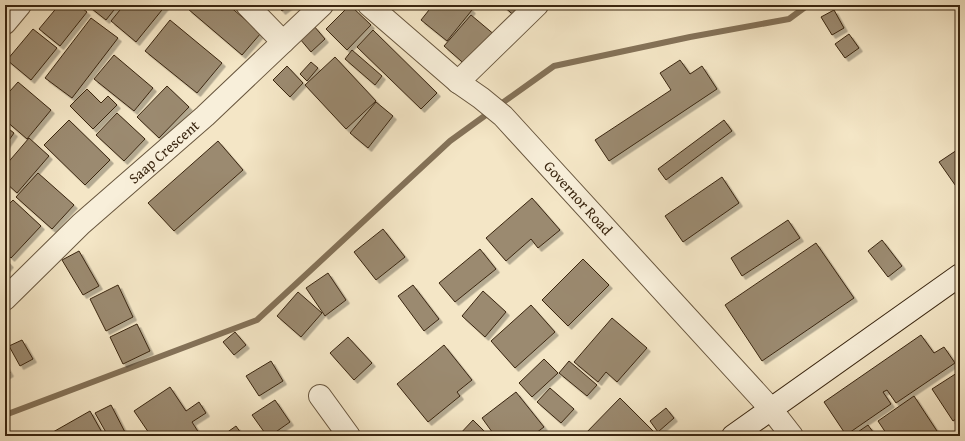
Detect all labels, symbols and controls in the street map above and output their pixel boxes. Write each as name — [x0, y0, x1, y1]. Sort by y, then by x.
street label: Saap Crescent — [124, 115, 204, 188]
street label: Governor Road — [539, 156, 617, 239]

